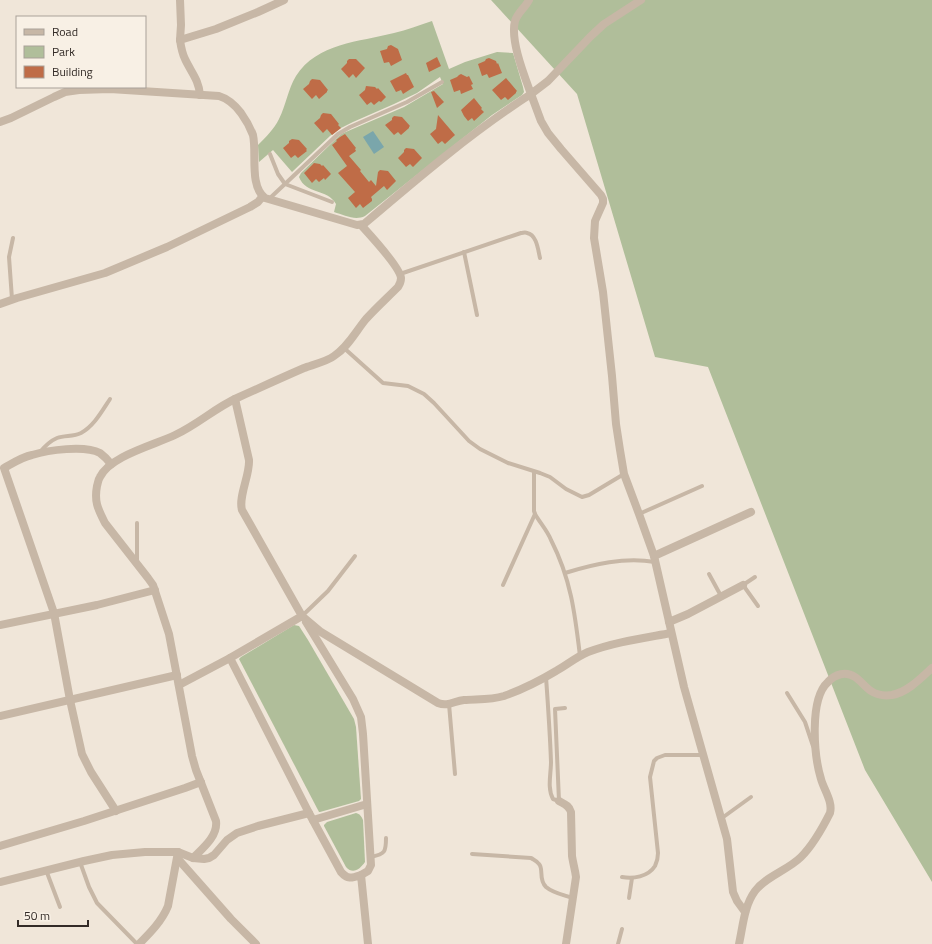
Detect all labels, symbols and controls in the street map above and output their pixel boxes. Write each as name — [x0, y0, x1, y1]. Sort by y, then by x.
legend — [16, 16, 146, 88]
text: Road — [52, 22, 78, 41]
text: Park — [52, 42, 75, 61]
text: Building — [52, 62, 93, 81]
scale bar — [18, 902, 88, 928]
text: 50 m — [24, 906, 50, 925]

